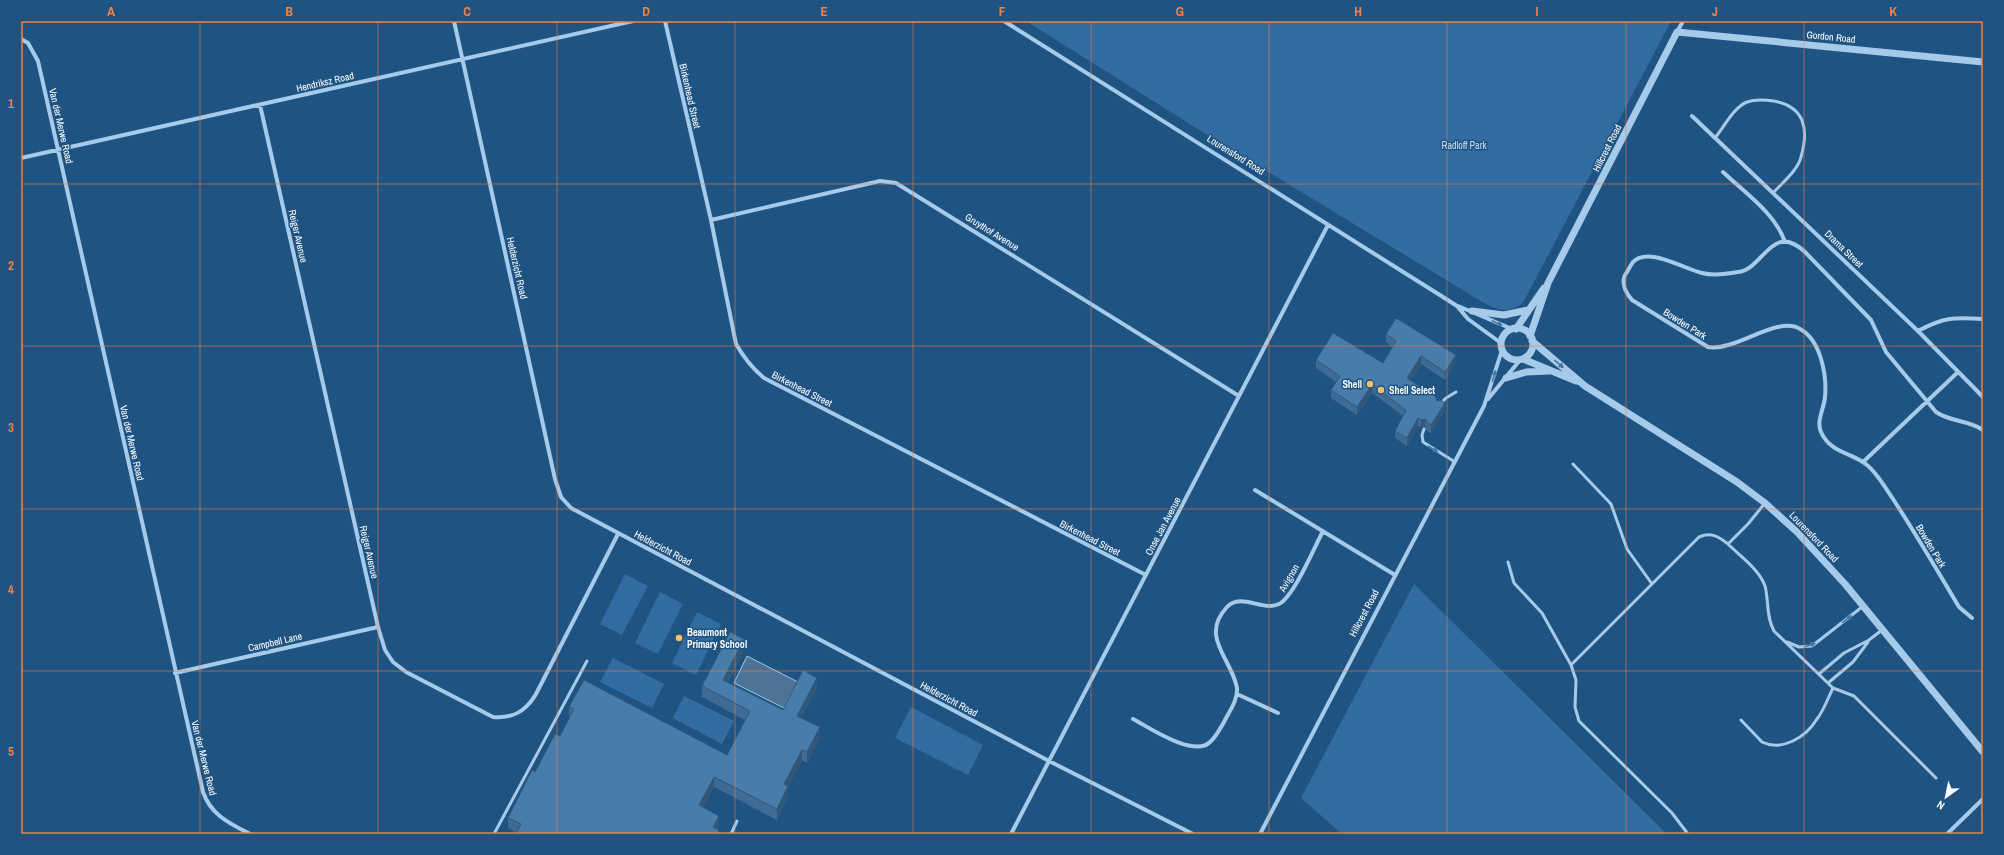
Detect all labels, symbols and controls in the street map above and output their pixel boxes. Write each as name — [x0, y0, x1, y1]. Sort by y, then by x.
text: A — [107, 3, 115, 20]
text: B — [285, 3, 293, 20]
text: C — [463, 3, 471, 20]
text: D — [642, 3, 650, 20]
text: E — [820, 3, 828, 20]
text: F — [999, 3, 1006, 20]
text: G — [1176, 3, 1184, 20]
text: H — [1354, 3, 1362, 20]
text: I — [1536, 3, 1539, 20]
text: J — [1712, 3, 1718, 20]
text: K — [1889, 3, 1897, 20]
street label: Gordon Road — [1806, 28, 1856, 46]
street label: Birkenhead Street — [676, 62, 704, 130]
street label: Hendriksz Road — [295, 69, 355, 95]
street label: Van der Merwe Road — [46, 87, 76, 165]
text: 1 — [8, 95, 14, 112]
street label: Hillcrest Road — [1590, 122, 1624, 174]
street label: Lourensford Road — [1205, 132, 1267, 178]
park label: Radloff Park — [1442, 139, 1487, 152]
street label: Reiger Avenue — [286, 208, 311, 264]
street label: Gruythof Avenue — [963, 210, 1022, 254]
street label: Drama Street — [1822, 227, 1867, 271]
street label: Helderzicht Road — [504, 236, 530, 300]
text: 2 — [8, 257, 14, 274]
street label: Bowden Park — [1661, 306, 1710, 343]
one-way arrow — [1492, 320, 1503, 326]
one-way arrow — [1553, 359, 1564, 368]
street label: Birkenhead Street — [770, 368, 835, 410]
one-way arrow — [1491, 369, 1497, 381]
place label: Shell — [1342, 378, 1362, 391]
marker: Shell — [1365, 379, 1375, 389]
place label: Shell Select — [1389, 384, 1435, 397]
marker: Shell Select — [1376, 385, 1386, 395]
street label: Van der Merwe Road — [117, 404, 147, 482]
text: 3 — [8, 419, 14, 436]
one-way arrow — [1427, 445, 1439, 452]
street label: Onse Jan Avenue — [1142, 494, 1184, 558]
street label: Lourensford Road — [1787, 509, 1841, 565]
street label: Birkenhead Street — [1058, 517, 1123, 559]
street label: Bowden Park — [1913, 522, 1950, 571]
street label: Reiger Avenue — [357, 524, 382, 580]
street label: Helderzicht Road — [632, 527, 694, 569]
street label: Avignon — [1275, 562, 1302, 595]
text: 4 — [8, 581, 14, 598]
street label: Hillcrest Road — [1346, 587, 1382, 639]
one-way arrow — [1842, 615, 1853, 623]
place label: Beaumont Primary School — [687, 626, 747, 651]
street label: Campbell Lane — [247, 629, 304, 655]
marker: Beaumont Primary School — [674, 633, 684, 643]
one-way arrow — [1804, 642, 1816, 648]
street label: Helderzicht Road — [918, 678, 980, 720]
street label: Van der Merwe Road — [188, 719, 220, 797]
text: 5 — [8, 743, 14, 760]
north arrow — [1926, 777, 1966, 817]
text: N — [1934, 798, 1947, 813]

